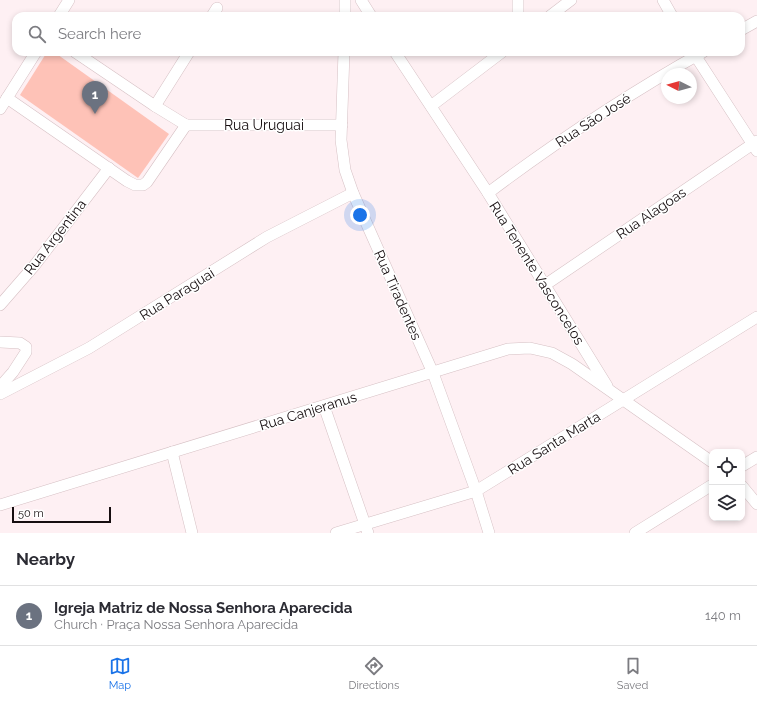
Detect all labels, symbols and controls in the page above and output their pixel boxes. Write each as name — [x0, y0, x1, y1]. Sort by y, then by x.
search box — [12, 12, 745, 56]
icon: search — [26, 23, 48, 45]
text: Search here — [58, 25, 141, 43]
north arrow — [661, 68, 697, 104]
pin: 1 — [82, 81, 108, 114]
street label: Rua São José — [553, 90, 633, 150]
street label: Rua Uruguai — [224, 117, 304, 133]
street label: Rua Alagoas — [613, 184, 689, 242]
street label: Rua Argentina — [21, 196, 89, 278]
street label: Rua Tenente Vasconcelos — [486, 198, 588, 348]
your location — [350, 205, 370, 225]
street label: Rua Tiradentes — [371, 248, 425, 343]
street label: Rua Paraguai — [137, 265, 217, 323]
street label: Rua Canjeranus — [257, 389, 359, 433]
street label: Rua Santa Marta — [505, 408, 603, 478]
map controls — [709, 449, 745, 521]
button: locate — [709, 449, 745, 485]
button: layers — [709, 485, 745, 521]
scale bar — [12, 505, 111, 524]
text: 50 m — [18, 507, 44, 520]
text: Nearby — [16, 549, 75, 569]
text: Igreja Matriz de Nossa Senhora Aparecida — [54, 599, 352, 617]
text: 1 — [26, 608, 32, 623]
text: 140 m — [705, 608, 741, 623]
text: Church · Praça Nossa Senhora Aparecida — [54, 617, 298, 632]
tab: Map — [109, 655, 131, 692]
tab: Directions — [349, 655, 399, 692]
tab: Saved — [617, 655, 648, 692]

